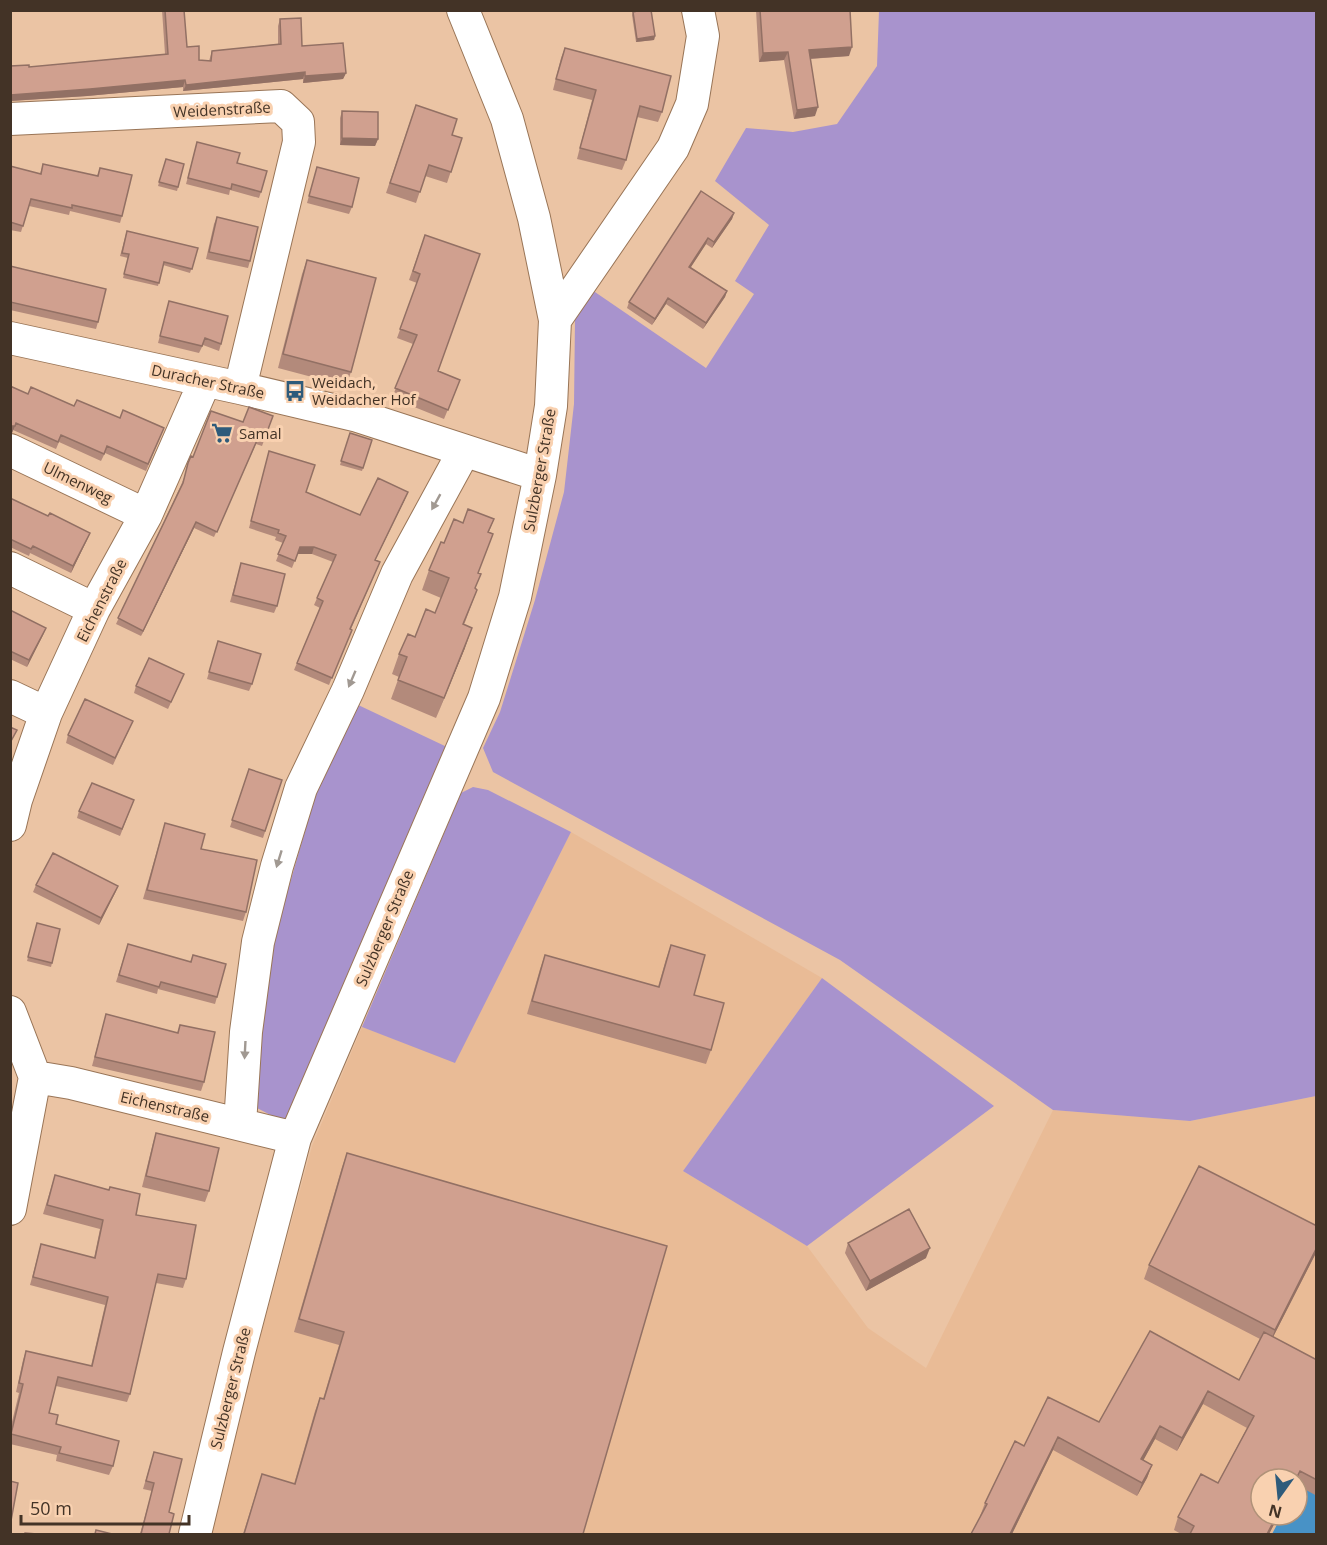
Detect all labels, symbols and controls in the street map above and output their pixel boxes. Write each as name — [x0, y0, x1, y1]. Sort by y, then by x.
street label: Weidenstraße — [173, 96, 271, 122]
street label: Duracher Straße — [150, 359, 266, 403]
place label: Weidach, Weidacher Hof — [312, 372, 416, 409]
bus stop icon: Weidach, Weidacher Hof — [283, 379, 307, 403]
street label: Sulzberger Straße — [518, 407, 560, 533]
supermarket icon: Samal — [210, 421, 234, 445]
place label: Samal — [239, 423, 282, 443]
street label: Ulmenweg — [40, 457, 116, 507]
one-way arrow — [431, 494, 441, 511]
street label: Eichenstraße — [71, 555, 131, 645]
one-way arrow — [348, 670, 357, 687]
one-way arrow — [274, 850, 283, 868]
street label: Sulzberger Straße — [350, 867, 418, 989]
one-way arrow — [240, 1041, 249, 1060]
street label: Eichenstraße — [118, 1086, 212, 1126]
street label: Sulzberger Straße — [205, 1325, 255, 1451]
north arrow — [1249, 1467, 1309, 1527]
scale bar — [21, 1488, 189, 1526]
text: 50 m — [30, 1496, 72, 1520]
text: N — [1266, 1499, 1284, 1524]

